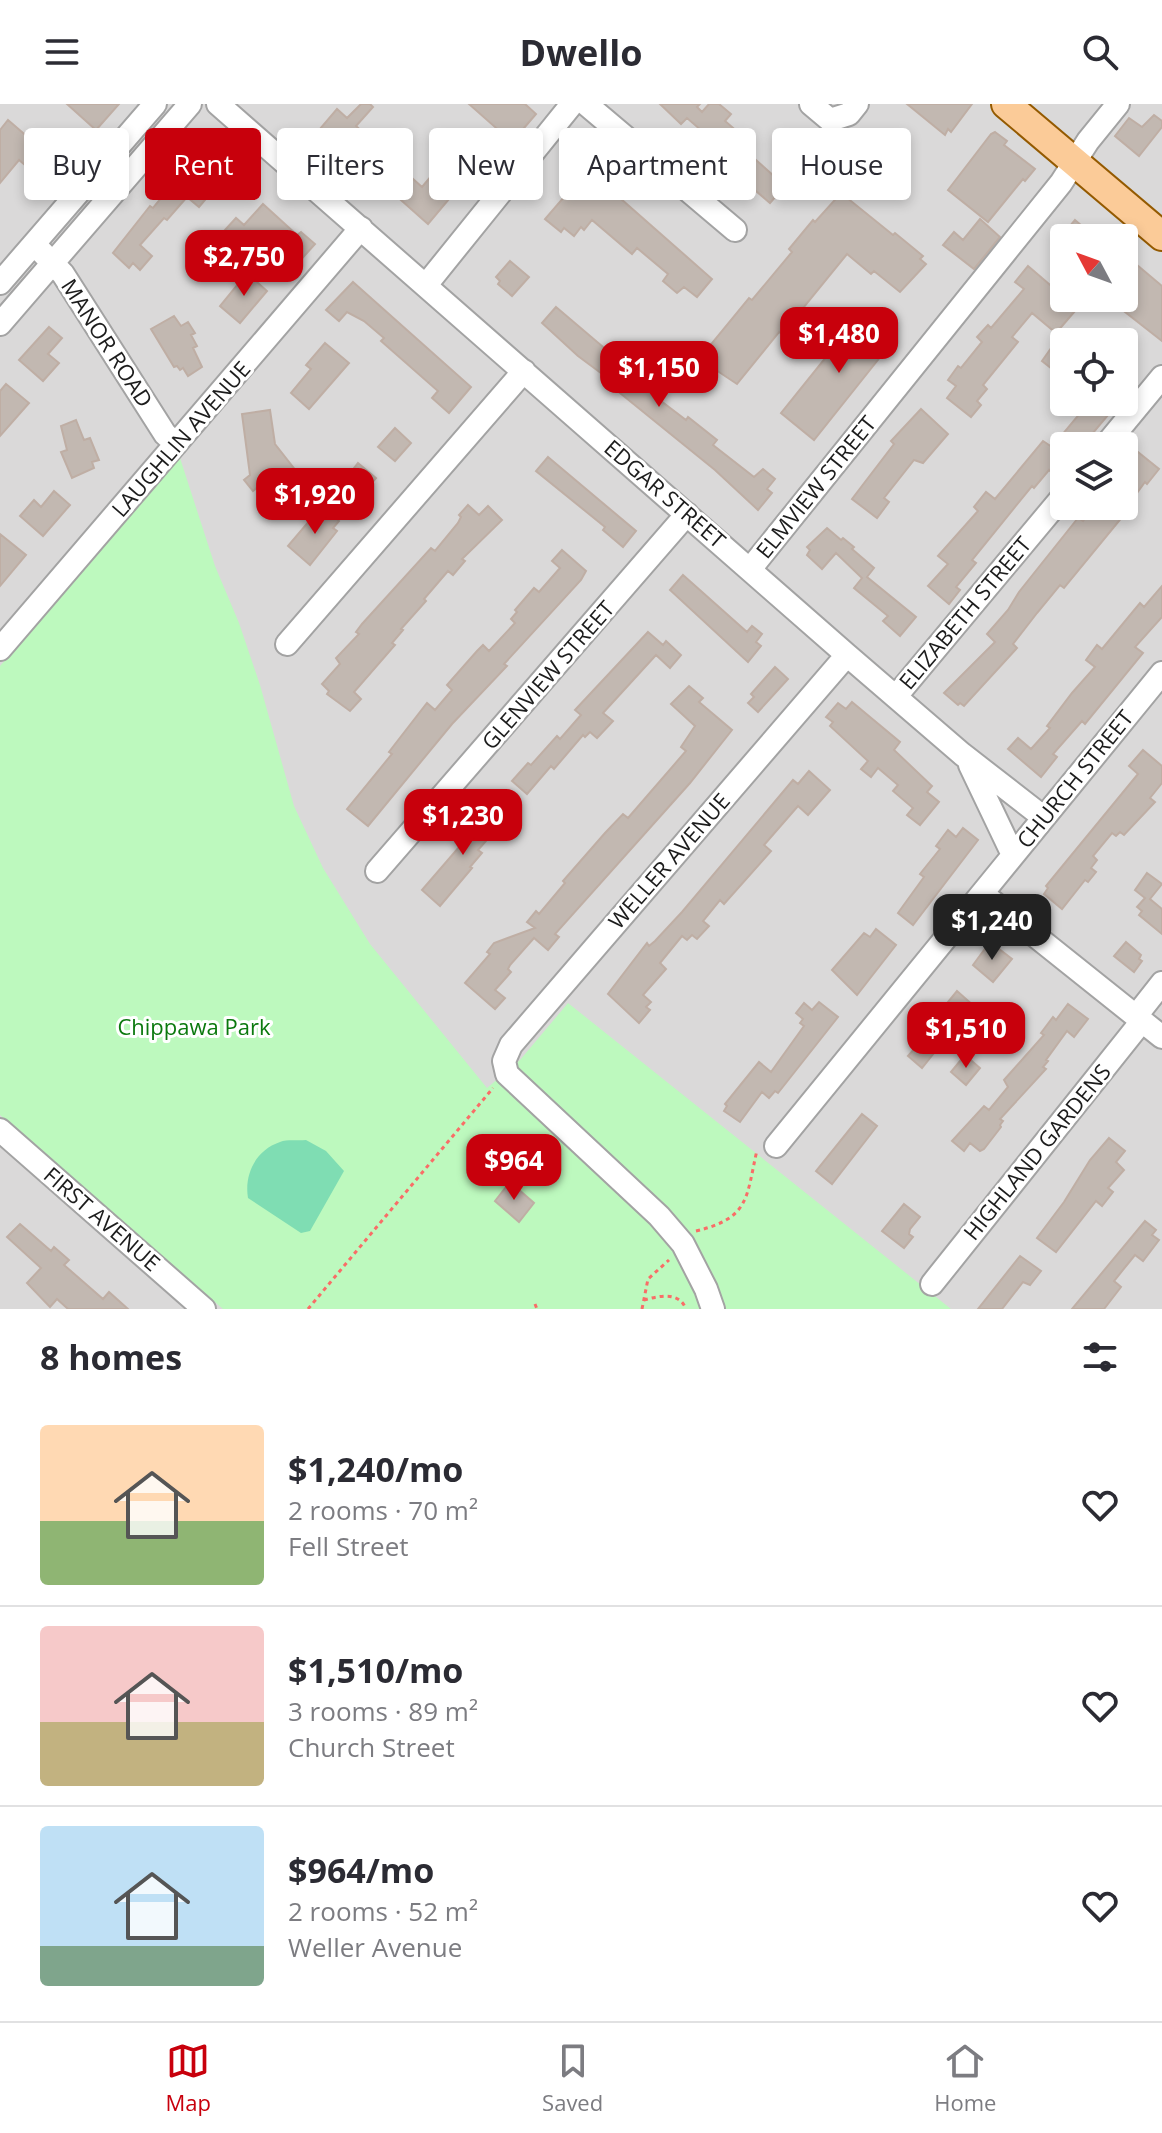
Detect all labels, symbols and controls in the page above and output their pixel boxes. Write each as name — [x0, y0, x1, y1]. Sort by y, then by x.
text: Dwello — [520, 28, 643, 77]
icon: menu — [40, 30, 84, 74]
icon: search — [1078, 30, 1122, 74]
chip: Buy — [24, 128, 129, 200]
chip: Rent — [145, 128, 261, 200]
chip: Filters — [277, 128, 413, 200]
chip: New — [429, 128, 543, 200]
chip: Apartment — [559, 128, 756, 200]
chip: House — [772, 128, 911, 200]
north arrow — [1050, 224, 1138, 312]
map controls — [1050, 224, 1138, 520]
pin: $2,750 — [179, 230, 309, 298]
text: $2,750 — [203, 238, 285, 274]
street label: MANOR ROAD — [55, 273, 161, 412]
pin: $1,480 — [774, 307, 904, 375]
text: $1,480 — [798, 315, 880, 351]
button: locate — [1050, 328, 1138, 416]
pin: $1,150 — [594, 341, 724, 409]
text: $1,150 — [618, 349, 700, 385]
street label: LAUGHLIN AVENUE — [104, 354, 256, 523]
street label: ELMVIEW STREET — [748, 409, 882, 564]
street label: EDGAR STREET — [599, 432, 733, 554]
button: layers — [1050, 432, 1138, 520]
pin: $1,920 — [250, 468, 380, 536]
text: $1,920 — [274, 476, 356, 512]
street label: ELIZABETH STREET — [891, 529, 1037, 695]
street label: GLENVIEW STREET — [474, 594, 620, 755]
street label: CHURCH STREET — [1009, 703, 1139, 854]
street label: WELLER AVENUE — [601, 786, 736, 935]
pin: $1,230 — [398, 789, 528, 857]
text: $1,230 — [422, 797, 504, 833]
pin: $1,240 — [927, 894, 1057, 962]
text: $1,240 — [951, 902, 1033, 938]
pin: $1,510 — [901, 1002, 1031, 1070]
text: $1,510 — [925, 1010, 1007, 1046]
park label: Chippawa Park — [117, 1011, 271, 1041]
street label: HIGHLAND GARDENS — [956, 1057, 1117, 1246]
pin: $964 — [467, 1134, 561, 1202]
text: $964 — [484, 1142, 544, 1178]
street label: FIRST AVENUE — [38, 1159, 167, 1277]
text: 8 homes — [40, 1334, 182, 1380]
icon: filters — [1078, 1335, 1122, 1379]
text: $1,240/mo — [288, 1446, 463, 1492]
icon: home — [104, 1457, 200, 1553]
icon: heart — [1078, 1483, 1122, 1527]
text: 2 rooms · 70 m² — [288, 1492, 478, 1528]
text: Fell Street — [288, 1528, 409, 1564]
text: $1,510/mo — [288, 1647, 463, 1693]
icon: home — [104, 1658, 200, 1754]
icon: heart — [1078, 1684, 1122, 1728]
text: 3 rooms · 89 m² — [288, 1693, 478, 1729]
text: Church Street — [288, 1729, 455, 1765]
text: $964/mo — [288, 1847, 434, 1893]
icon: home — [104, 1858, 200, 1954]
icon: heart — [1078, 1884, 1122, 1928]
text: 2 rooms · 52 m² — [288, 1893, 478, 1929]
text: Weller Avenue — [288, 1929, 462, 1965]
tab: Map — [166, 2039, 211, 2117]
tab: Saved — [542, 2039, 603, 2117]
tab: Home — [934, 2039, 996, 2117]

